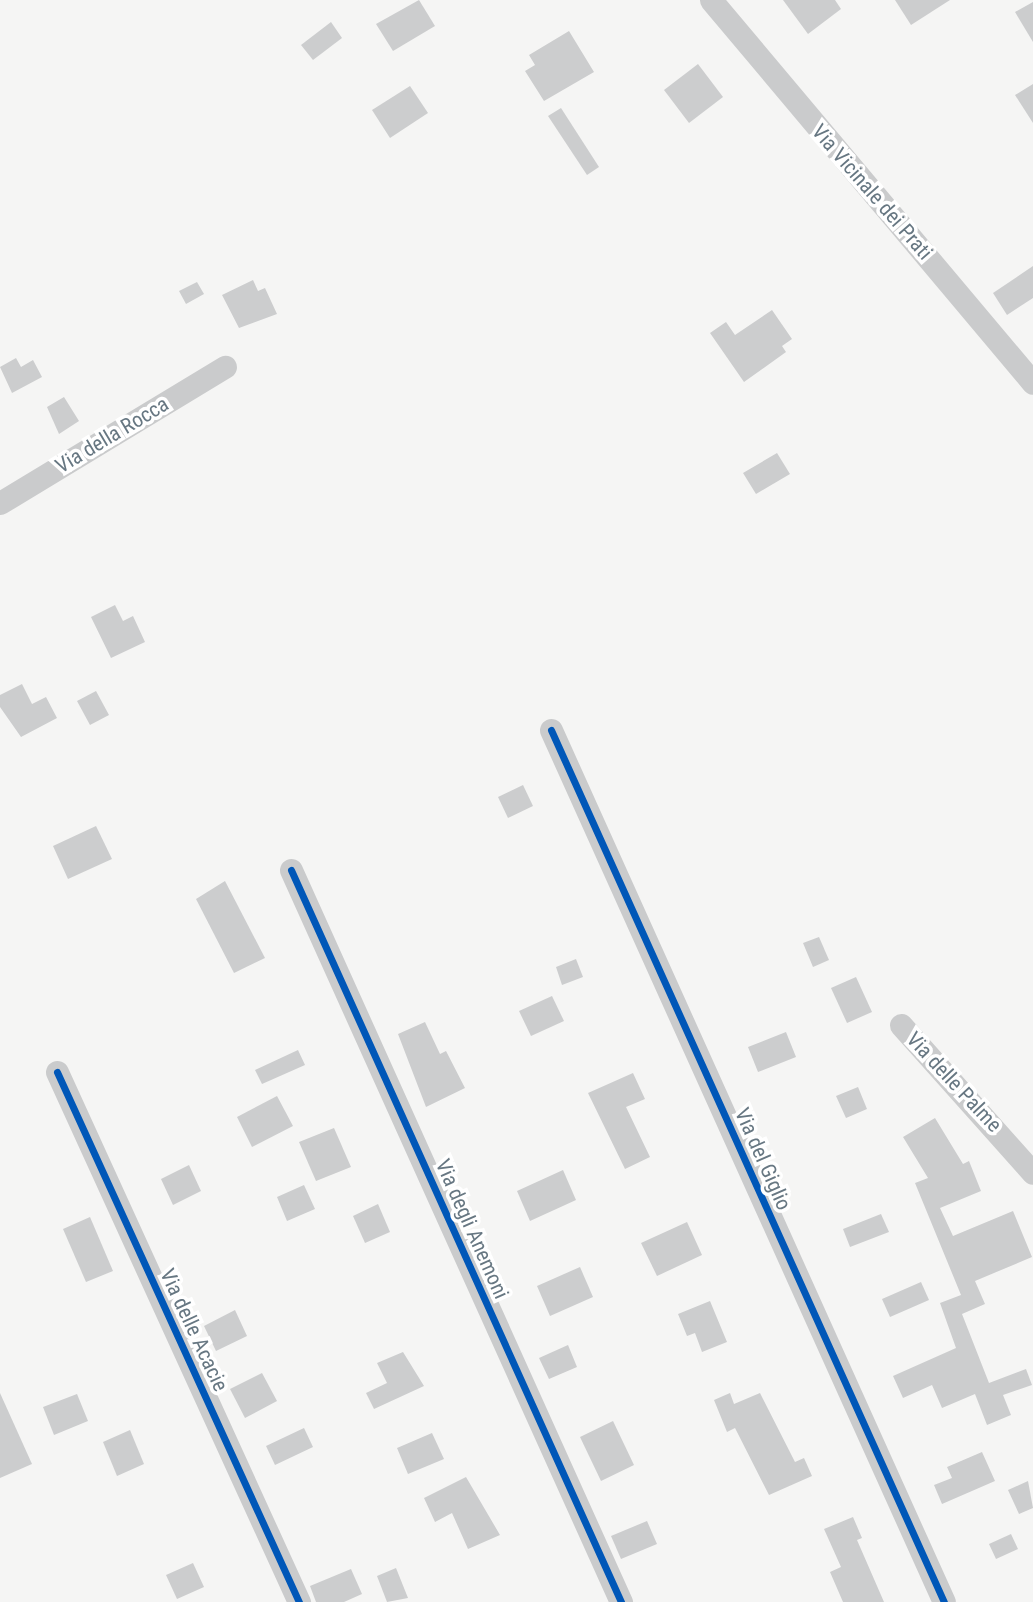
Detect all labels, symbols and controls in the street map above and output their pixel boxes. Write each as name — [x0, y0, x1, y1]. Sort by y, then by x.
street label: Via Vicinale dei Prati — [806, 119, 938, 265]
street label: Via della Rocca — [51, 391, 173, 479]
street label: Via delle Palme — [901, 1027, 1007, 1137]
street label: Via del Giglio — [729, 1104, 797, 1214]
street label: Via degli Anemoni — [430, 1155, 514, 1303]
street label: Via delle Acacie — [155, 1265, 233, 1395]

